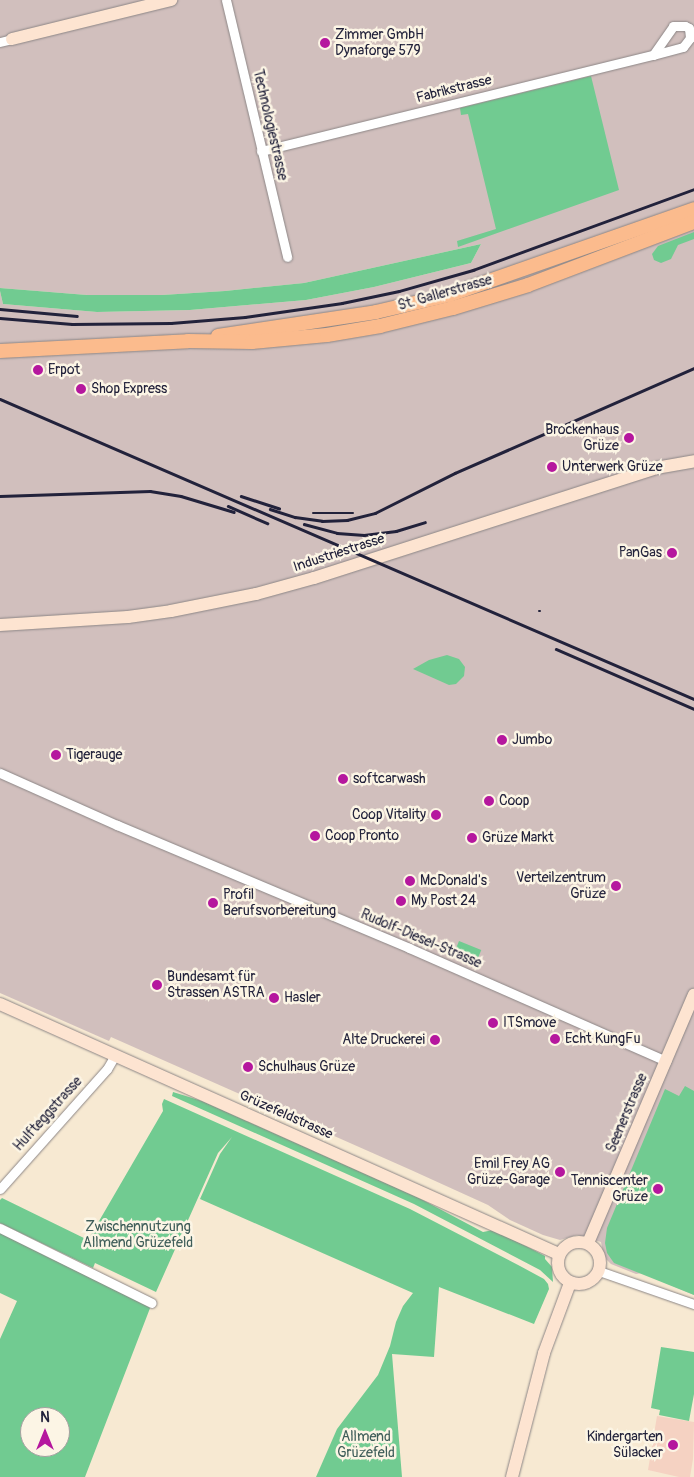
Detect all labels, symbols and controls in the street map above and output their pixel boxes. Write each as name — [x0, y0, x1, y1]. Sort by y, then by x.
place label: Zimmer GmbH Dynaforge 579 — [335, 27, 424, 59]
marker: Zimmer GmbH Dynaforge 579 — [319, 37, 331, 49]
street label: Technologiestrasse — [249, 68, 291, 182]
street label: Fabrikstrasse — [415, 72, 493, 106]
street label: St. Gallerstrasse — [396, 272, 494, 314]
place label: Erpot — [48, 362, 80, 378]
marker: Erpot — [32, 364, 44, 376]
place label: Shop Express — [91, 381, 167, 397]
marker: Shop Express — [75, 383, 87, 395]
place label: Brockenhaus Grüze — [545, 422, 619, 454]
marker: Brockenhaus Grüze — [623, 432, 635, 444]
place label: Unterwerk Grüze — [562, 459, 663, 475]
marker: Unterwerk Grüze — [546, 461, 558, 473]
street label: Industriestrasse — [291, 530, 387, 576]
place label: PanGas — [619, 545, 662, 561]
marker: PanGas — [666, 547, 678, 559]
place label: Jumbo — [512, 732, 552, 748]
marker: Jumbo — [496, 734, 508, 746]
place label: Tigerauge — [66, 747, 122, 763]
marker: Tigerauge — [50, 749, 62, 761]
place label: softcarwash — [353, 771, 426, 787]
marker: softcarwash — [337, 773, 349, 785]
place label: Coop — [499, 793, 529, 809]
marker: Coop — [483, 795, 495, 807]
place label: Coop Vitality — [352, 807, 426, 823]
marker: Coop Vitality — [430, 809, 442, 821]
place label: Coop Pronto — [325, 828, 399, 844]
marker: Coop Pronto — [309, 830, 321, 842]
place label: Grüze Markt — [482, 830, 554, 846]
marker: Grüze Markt — [466, 832, 478, 844]
place label: Verteilzentrum Grüze — [516, 870, 606, 902]
place label: McDonald's — [420, 873, 487, 889]
marker: McDonald's — [404, 875, 416, 887]
marker: Verteilzentrum Grüze — [610, 880, 622, 892]
place label: Profil Berufsvorbereitung — [223, 887, 336, 920]
place label: My Post 24 — [411, 893, 476, 909]
marker: My Post 24 — [395, 895, 407, 907]
marker: Profil Berufsvorbereitung — [207, 897, 219, 909]
street label: Rudolf-Diesel-Strasse — [358, 906, 484, 972]
place label: Bundesamt für Strassen ASTRA — [167, 969, 265, 1002]
marker: Bundesamt für Strassen ASTRA — [151, 979, 163, 991]
place label: Hasler — [284, 990, 321, 1006]
marker: Hasler — [268, 992, 280, 1004]
place label: ITSmove — [503, 1015, 556, 1031]
marker: ITSmove — [487, 1017, 499, 1029]
place label: Echt KungFu — [565, 1031, 641, 1047]
place label: Alte Druckerei — [342, 1032, 425, 1048]
marker: Echt KungFu — [549, 1033, 561, 1045]
marker: Alte Druckerei — [429, 1034, 441, 1046]
place label: Schulhaus Grüze — [258, 1059, 355, 1075]
marker: Schulhaus Grüze — [242, 1061, 254, 1073]
street label: Seenerstrasse — [603, 1071, 651, 1155]
street label: Hulfteggstrasse — [10, 1073, 86, 1155]
street label: Grüzefeldstrasse — [237, 1087, 335, 1143]
place label: Emil Frey AG Grüze-Garage — [467, 1156, 550, 1188]
marker: Emil Frey AG Grüze-Garage — [554, 1166, 566, 1178]
place label: Tenniscenter Grüze — [571, 1173, 648, 1206]
marker: Tenniscenter Grüze — [652, 1183, 664, 1195]
park label: Zwischennutzung Allmend Grüzefeld — [83, 1219, 193, 1252]
north arrow — [20, 1407, 70, 1457]
text: N — [40, 1409, 50, 1426]
park label: Allmend Grüzefeld — [337, 1429, 395, 1461]
place label: Kindergarten Sülacker — [587, 1429, 663, 1461]
marker: Kindergarten Sülacker — [667, 1439, 679, 1451]

